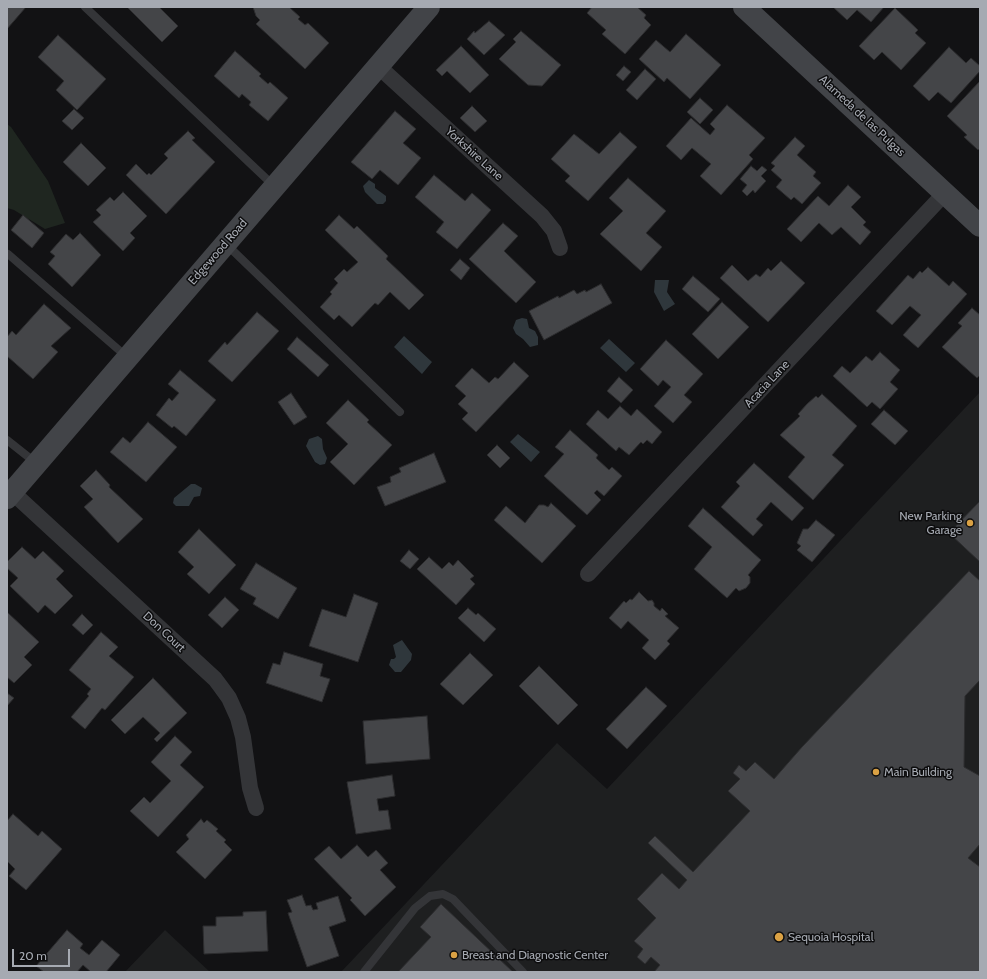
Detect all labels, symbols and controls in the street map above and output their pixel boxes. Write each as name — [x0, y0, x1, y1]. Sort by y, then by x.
street label: Alameda de las Pulgas — [816, 73, 908, 159]
street label: Yorkshire Lane — [442, 124, 506, 184]
street label: Edgewood Road — [186, 216, 250, 288]
street label: Acacia Lane — [741, 357, 793, 411]
place label: New Parking Garage — [899, 509, 962, 537]
marker: New Parking Garage — [965, 518, 975, 528]
street label: Don Court — [140, 609, 188, 655]
place label: Main Building — [884, 765, 952, 779]
marker: Main Building — [871, 767, 881, 777]
place label: Sequoia Hospital — [788, 930, 873, 944]
marker: Sequoia Hospital — [773, 931, 785, 943]
scale bar — [14, 941, 72, 967]
text: 20 m — [19, 948, 47, 963]
place label: Breast and Diagnostic Center — [462, 948, 608, 962]
marker: Breast and Diagnostic Center — [449, 950, 459, 960]

